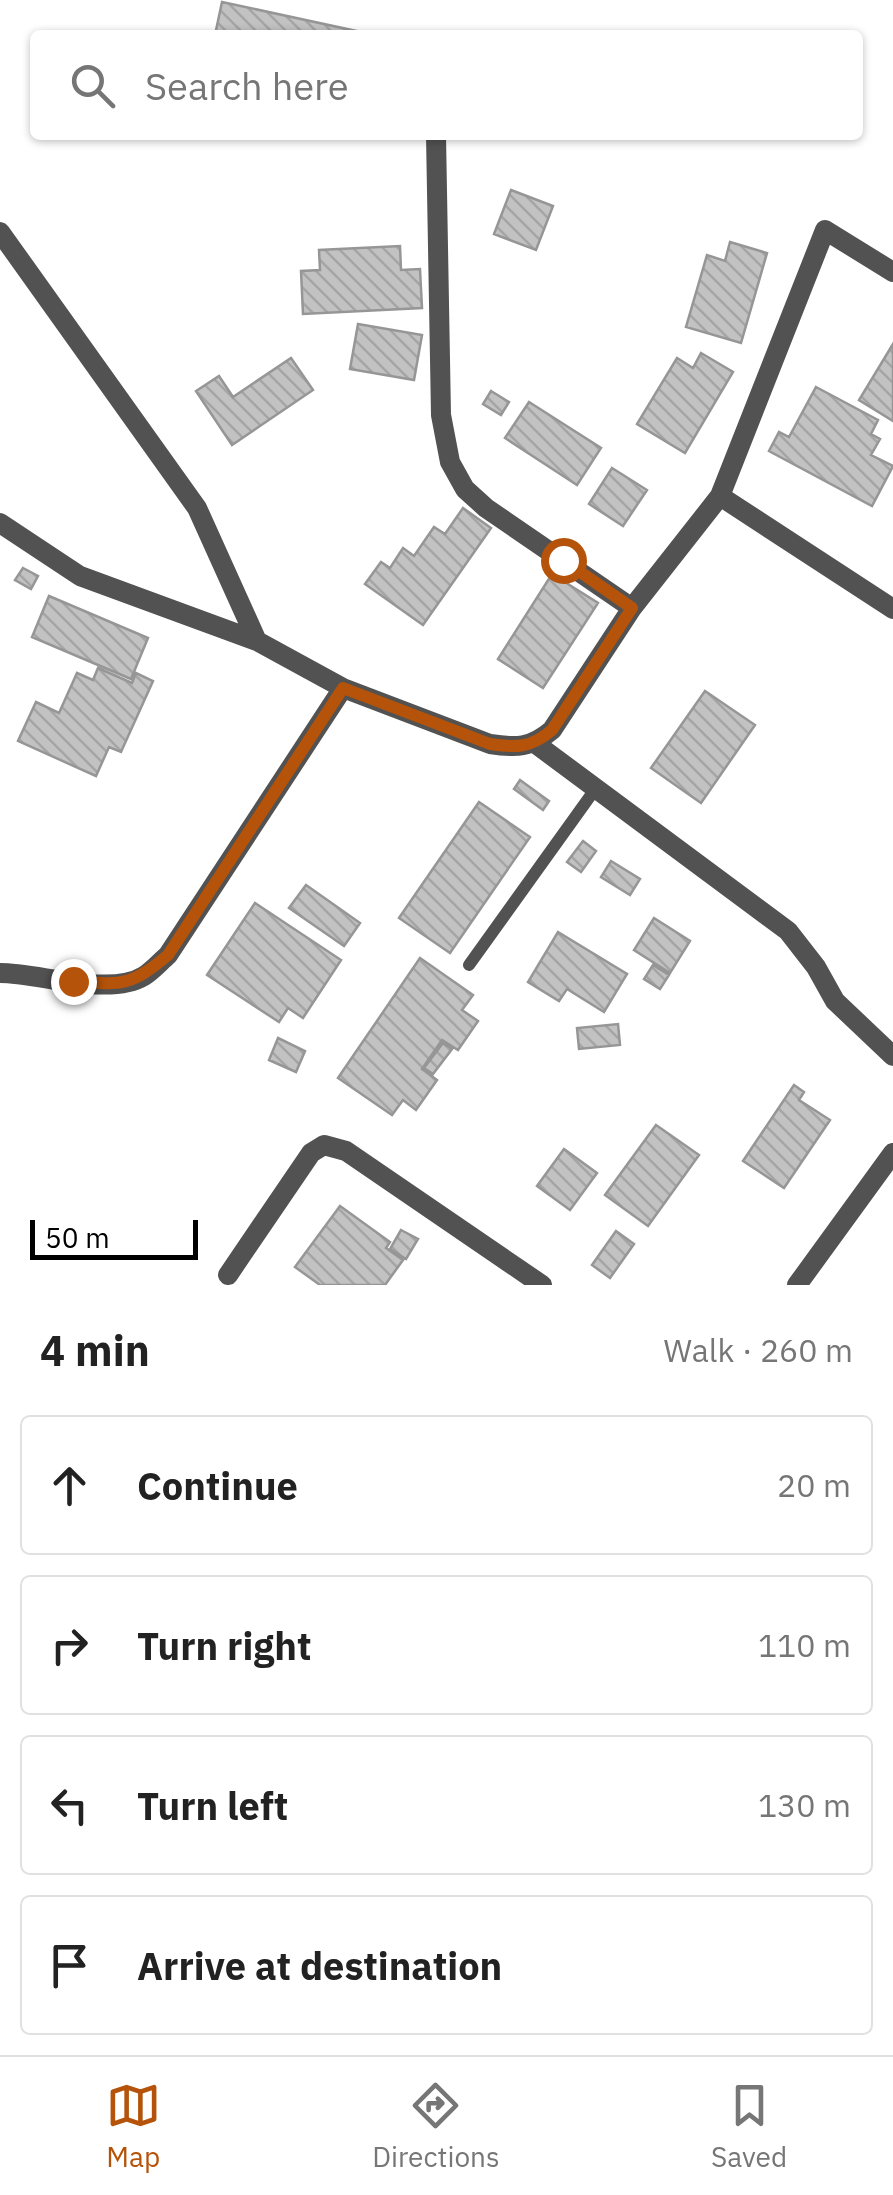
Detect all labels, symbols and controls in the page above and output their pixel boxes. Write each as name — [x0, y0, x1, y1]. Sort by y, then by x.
search box — [30, 30, 863, 140]
icon: search — [65, 58, 120, 113]
text: Search here — [145, 61, 349, 110]
route start — [541, 538, 587, 584]
route end — [51, 959, 97, 1005]
scale bar — [30, 1215, 198, 1260]
text: 50 m — [45, 1219, 110, 1256]
text: 4 min — [40, 1323, 150, 1378]
text: Walk · 260 m — [664, 1329, 853, 1371]
icon: ahead — [42, 1458, 97, 1513]
text: Continue — [137, 1461, 298, 1510]
text: 20 m — [777, 1464, 851, 1506]
icon: right — [42, 1618, 97, 1673]
text: Turn right — [137, 1621, 312, 1670]
text: 110 m — [758, 1624, 851, 1666]
icon: left — [42, 1778, 97, 1833]
text: Turn left — [137, 1781, 288, 1830]
text: 130 m — [758, 1784, 851, 1826]
icon: arrive — [42, 1938, 97, 1993]
text: Arrive at destination — [137, 1941, 502, 1990]
tab: Map — [106, 2078, 161, 2175]
tab: Directions — [372, 2078, 500, 2175]
tab: Saved — [711, 2078, 787, 2175]

